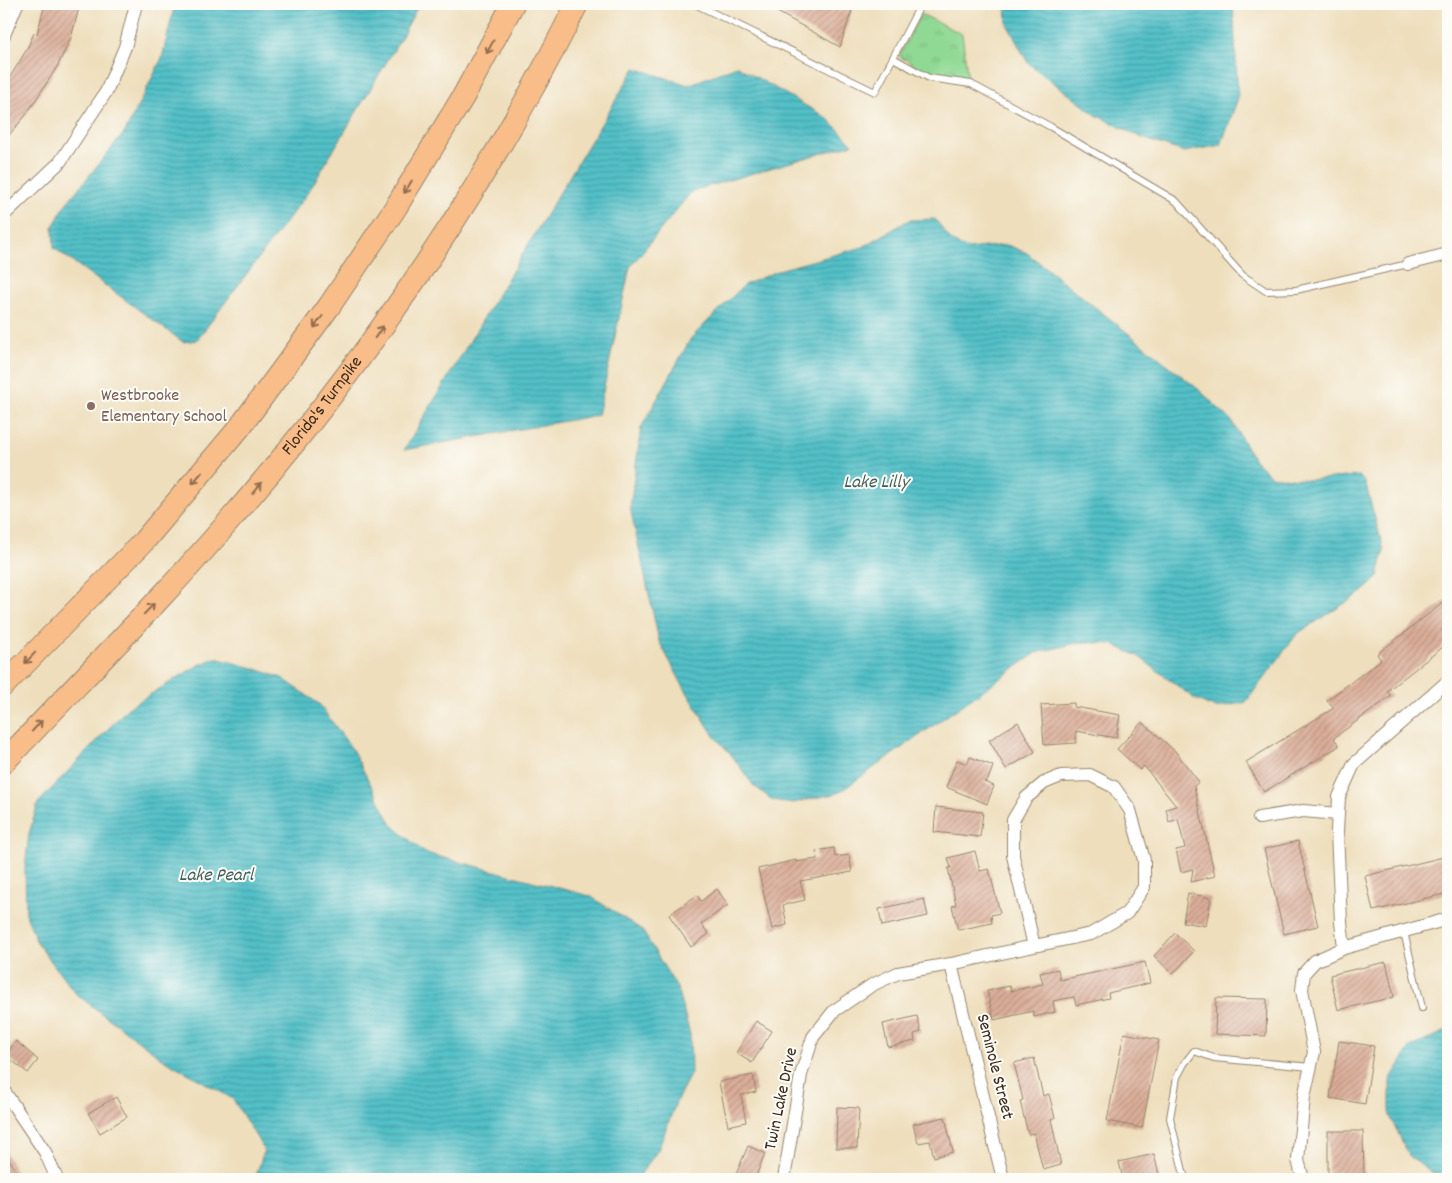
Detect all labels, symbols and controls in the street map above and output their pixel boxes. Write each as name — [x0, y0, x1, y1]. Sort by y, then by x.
one-way arrow — [485, 39, 495, 54]
one-way arrow — [403, 179, 413, 193]
one-way arrow — [313, 315, 323, 329]
one-way arrow — [374, 325, 384, 339]
street label: Florida's Turnpike — [276, 351, 369, 461]
place label: Westbrooke Elementary School — [101, 384, 228, 430]
marker: Westbrooke Elementary School — [85, 400, 97, 412]
water label: Lake Lilly — [843, 470, 911, 497]
one-way arrow — [192, 471, 203, 484]
one-way arrow — [252, 481, 263, 494]
one-way arrow — [143, 602, 155, 615]
one-way arrow — [24, 652, 36, 665]
one-way arrow — [31, 720, 43, 733]
water label: Lake Pearl — [179, 863, 255, 890]
street label: Seminole Street — [969, 1012, 1019, 1123]
street label: Twin Lake Drive — [759, 1045, 805, 1153]

